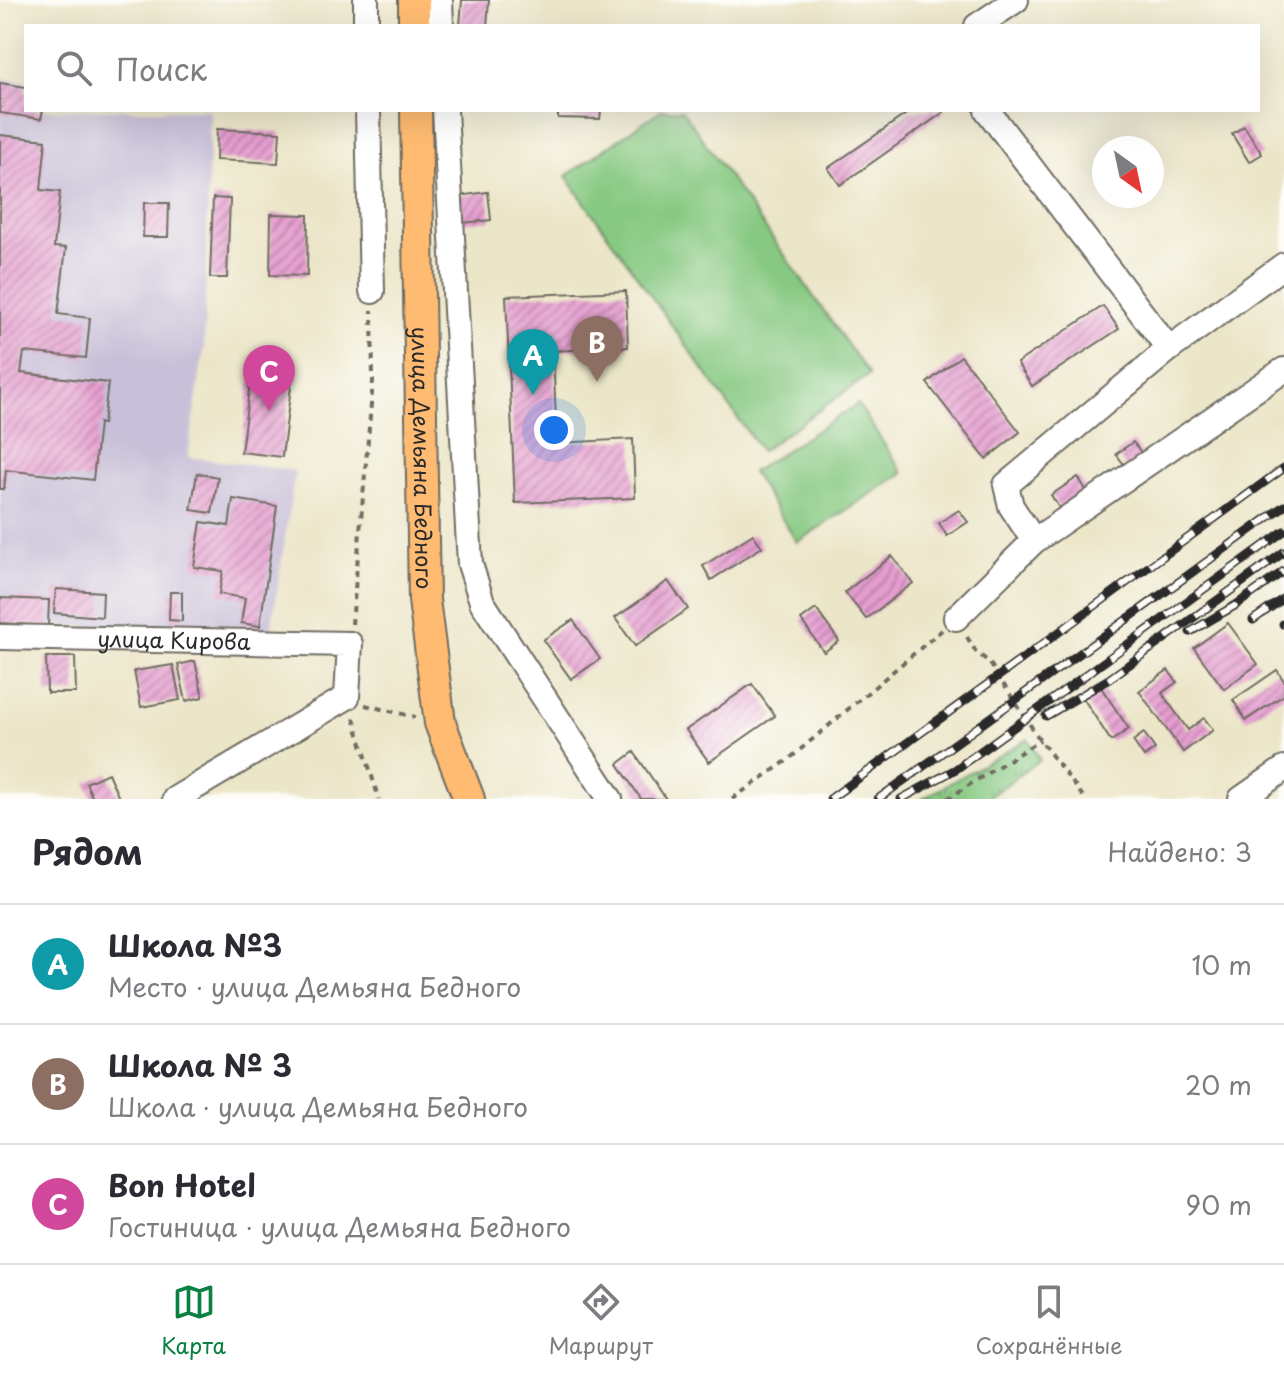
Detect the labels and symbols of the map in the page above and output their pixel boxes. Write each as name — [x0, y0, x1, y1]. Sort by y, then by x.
north arrow — [1092, 136, 1164, 208]
pin: B — [571, 316, 623, 382]
street label: улица Демьяна Бедного — [405, 326, 442, 590]
pin: A — [507, 329, 559, 395]
pin: C — [243, 345, 295, 411]
your location — [534, 410, 574, 450]
street label: улица Кирова — [97, 621, 251, 657]

